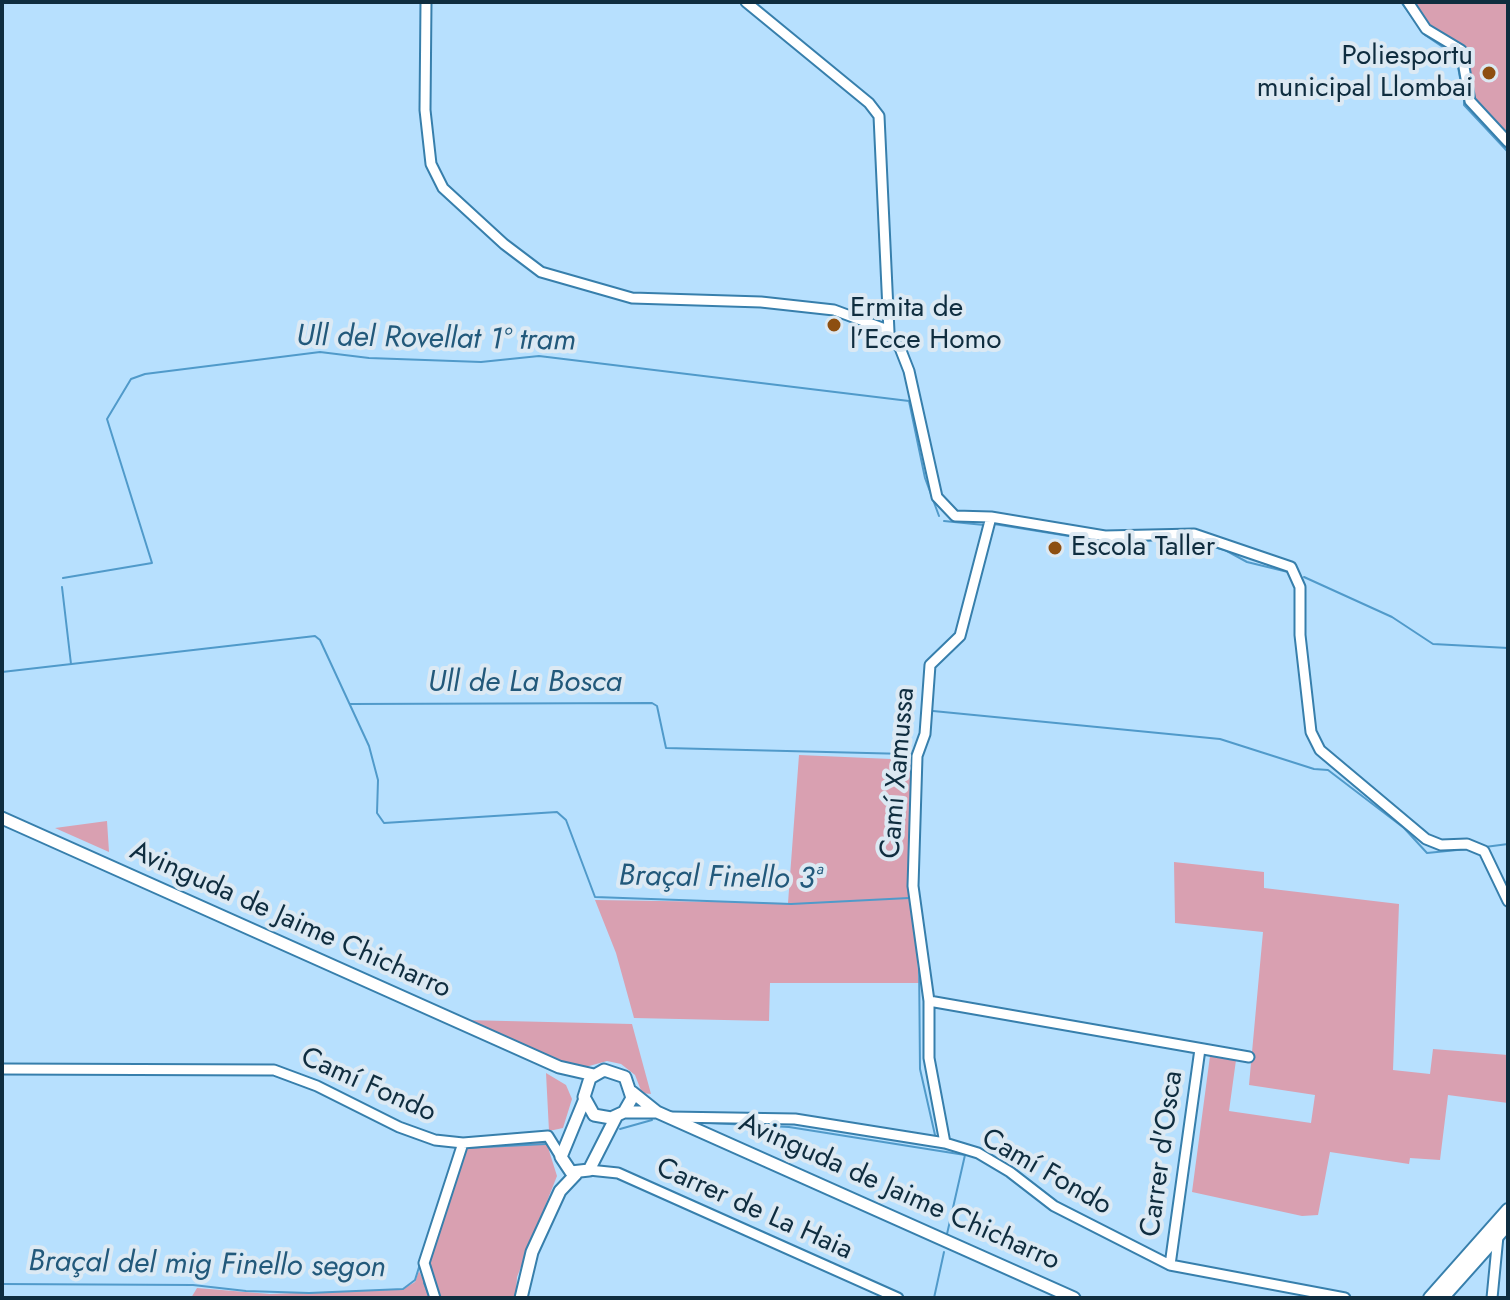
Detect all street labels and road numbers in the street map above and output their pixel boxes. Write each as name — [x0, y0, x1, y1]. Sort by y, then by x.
street label: Camí Xamussa — [875, 686, 923, 860]
street label: Avinguda de Jaime Chicharro — [124, 835, 456, 1007]
street label: Camí Fondo — [295, 1041, 441, 1131]
street label: Carrer d'Osca — [1135, 1069, 1191, 1239]
street label: Avinguda de Jaime Chicharro — [733, 1107, 1065, 1279]
street label: Camí Fondo — [975, 1122, 1117, 1224]
street label: Carrer de La Haia — [651, 1152, 857, 1268]

